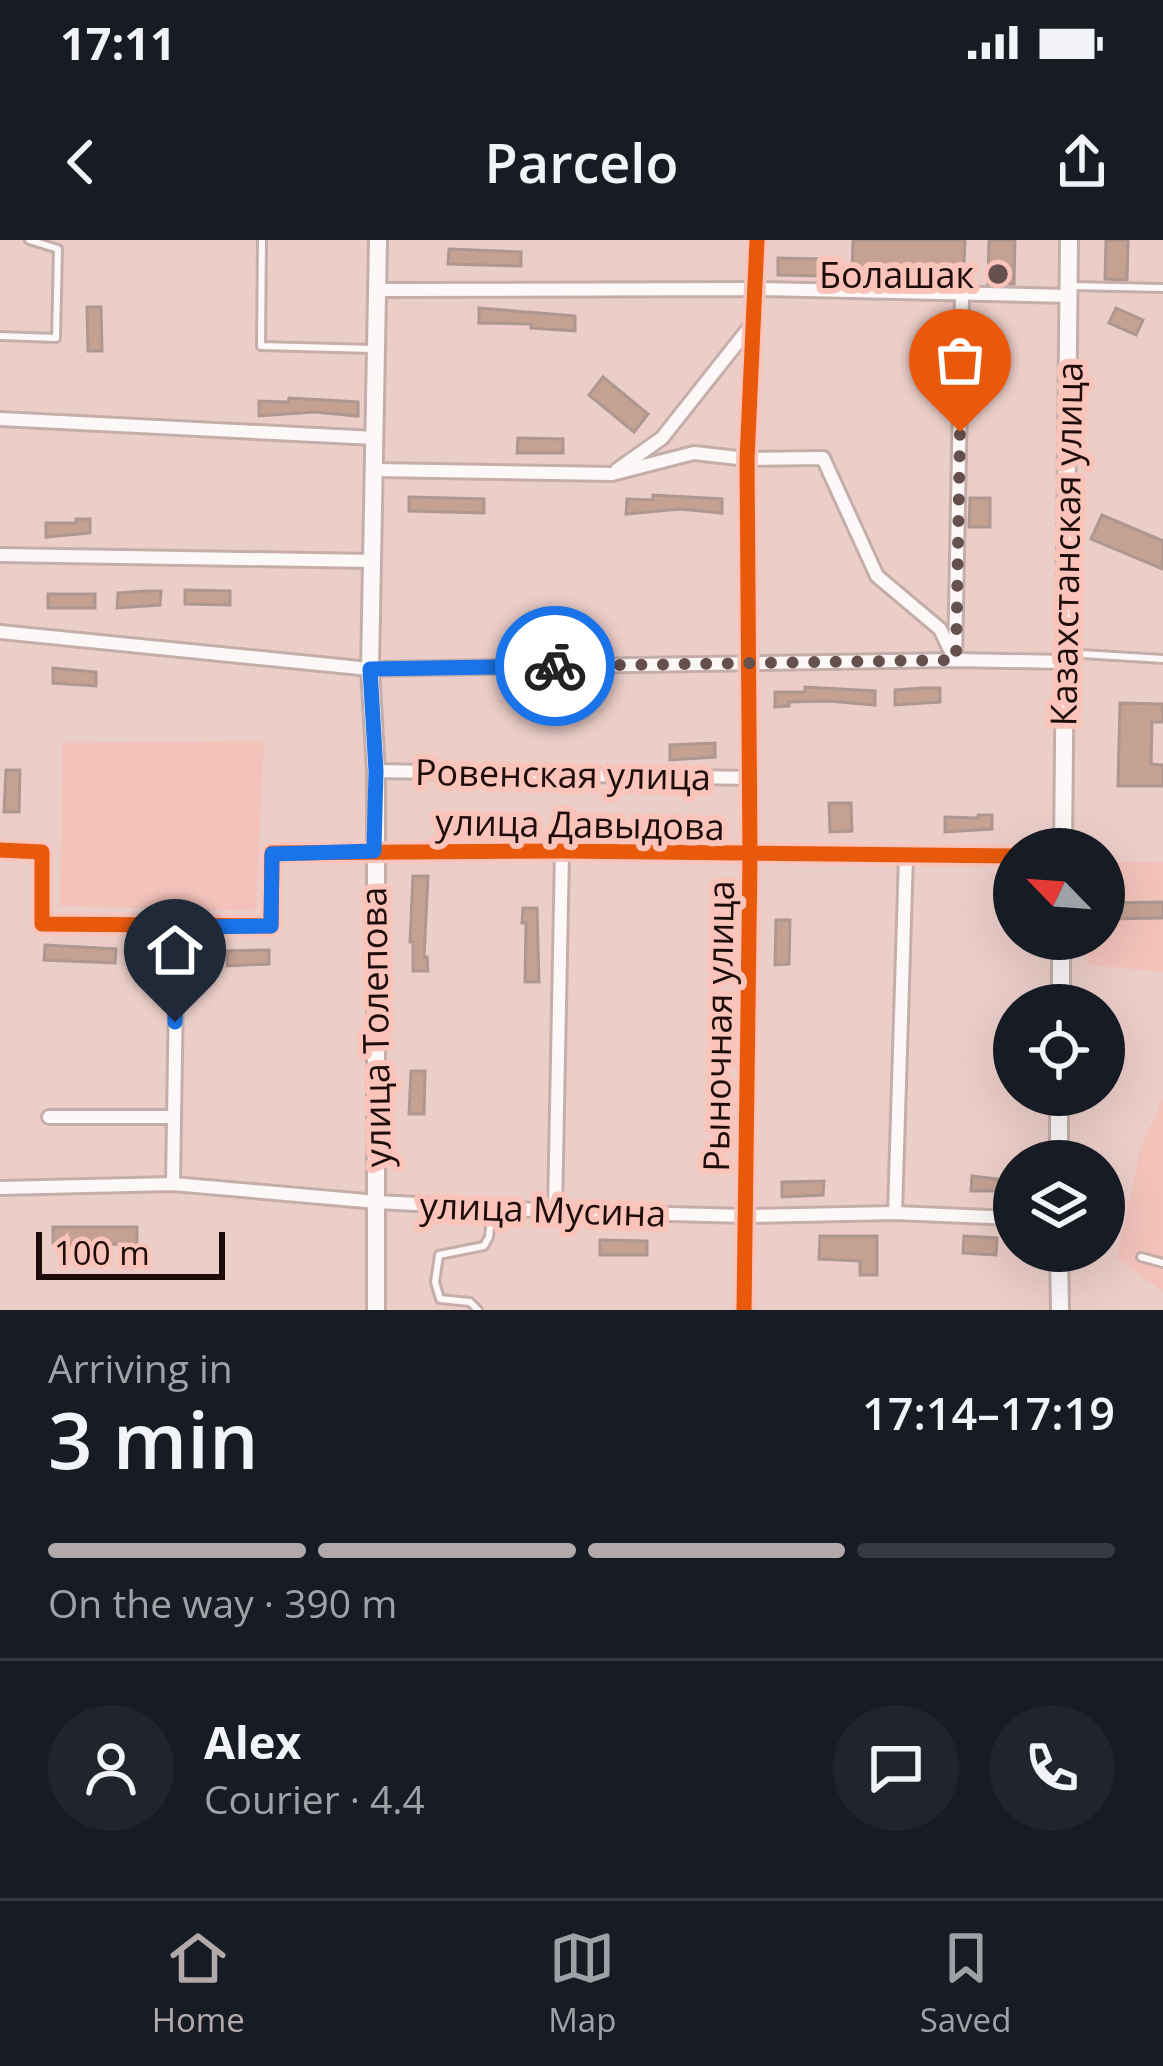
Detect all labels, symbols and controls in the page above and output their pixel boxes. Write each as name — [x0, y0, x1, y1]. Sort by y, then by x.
text: 17:11 — [60, 12, 176, 73]
text: Parcelo — [485, 125, 678, 199]
icon: back — [48, 129, 114, 195]
icon: share — [1049, 129, 1115, 195]
place label: Болашак — [819, 250, 974, 299]
marker: Болашак — [985, 261, 1011, 287]
pin — [909, 309, 1011, 432]
icon: bag — [927, 327, 993, 393]
street label: Казахстанская улица — [1038, 361, 1094, 727]
courier — [495, 606, 615, 726]
icon: bike — [522, 633, 588, 699]
street label: Ровенская улица — [415, 747, 711, 801]
street label: улица Давыдова — [435, 797, 725, 851]
north arrow — [993, 828, 1125, 960]
map controls — [993, 828, 1125, 1272]
street label: Рыночная улица — [691, 880, 745, 1172]
street label: улица Толепова — [348, 886, 402, 1168]
pin — [124, 899, 226, 1022]
icon: home — [142, 917, 208, 983]
button: locate — [993, 984, 1125, 1116]
button: layers — [993, 1140, 1125, 1272]
street label: улица Мусина — [419, 1180, 667, 1238]
scale bar — [36, 1226, 225, 1279]
text: 100 m — [54, 1230, 150, 1275]
text: Arriving in — [48, 1341, 233, 1394]
text: 17:14–17:19 — [862, 1382, 1115, 1443]
text: 3 min — [48, 1386, 259, 1492]
text: On the way · 390 m — [48, 1576, 397, 1629]
button: person — [48, 1705, 174, 1831]
button: chat — [833, 1705, 959, 1831]
button: phone — [989, 1705, 1115, 1831]
text: Alex — [204, 1711, 301, 1772]
text: Courier · 4.4 — [204, 1772, 425, 1825]
tab: Home — [152, 1925, 245, 2042]
tab: Map — [548, 1925, 616, 2042]
tab: Saved — [920, 1925, 1011, 2042]

